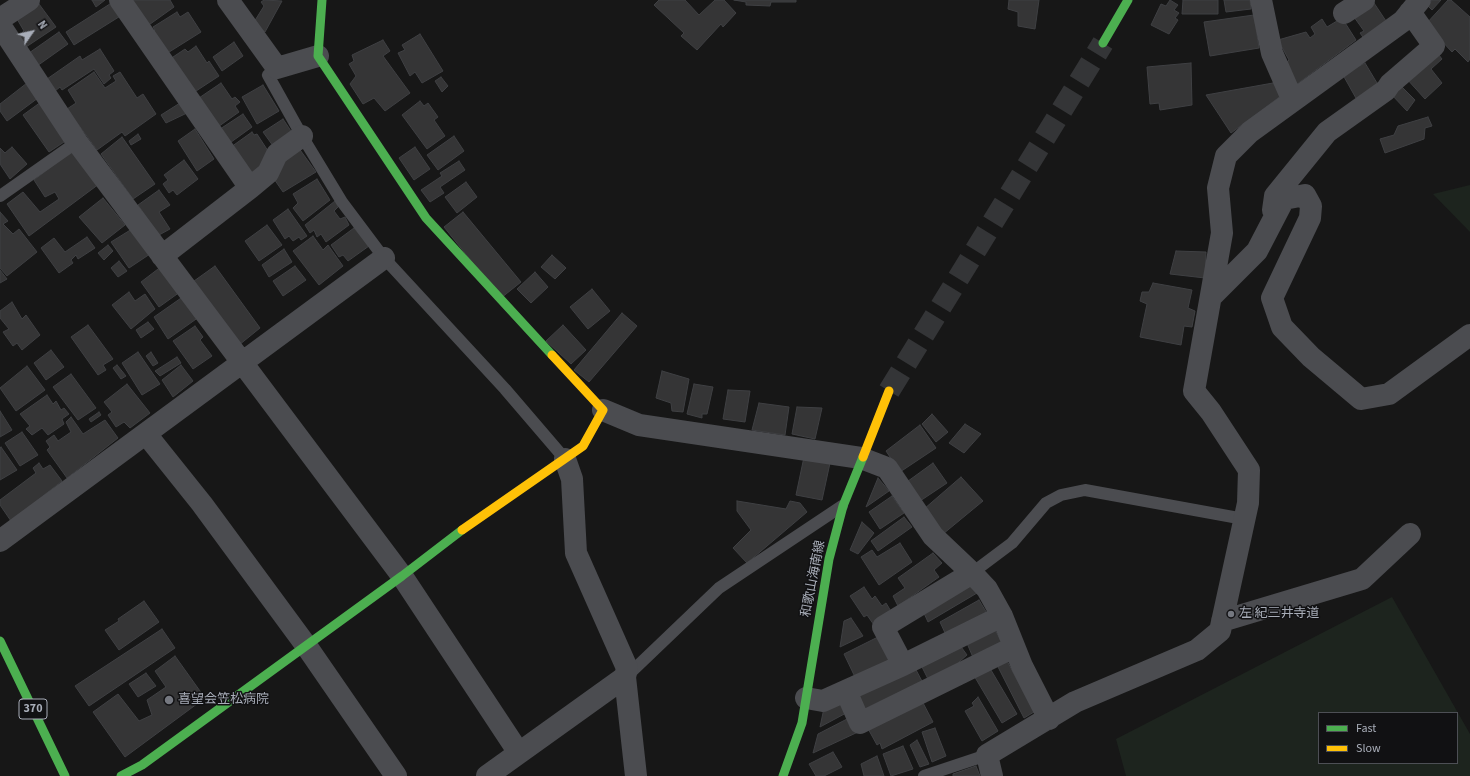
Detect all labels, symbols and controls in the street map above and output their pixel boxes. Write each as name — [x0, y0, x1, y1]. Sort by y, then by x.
north arrow — [12, 12, 52, 52]
text: N — [34, 18, 51, 32]
street label: 和歌山海南線 — [799, 539, 829, 619]
place label: 左 紀三井寺道 — [1239, 606, 1320, 622]
marker: 左 紀三井寺道 — [1226, 609, 1236, 619]
place label: 喜望会笠松病院 — [178, 692, 269, 708]
marker: 喜望会笠松病院 — [163, 694, 175, 706]
road number: 370 — [19, 699, 47, 719]
legend — [1318, 712, 1458, 764]
text: Fast — [1356, 720, 1376, 737]
text: Slow — [1356, 740, 1381, 757]

